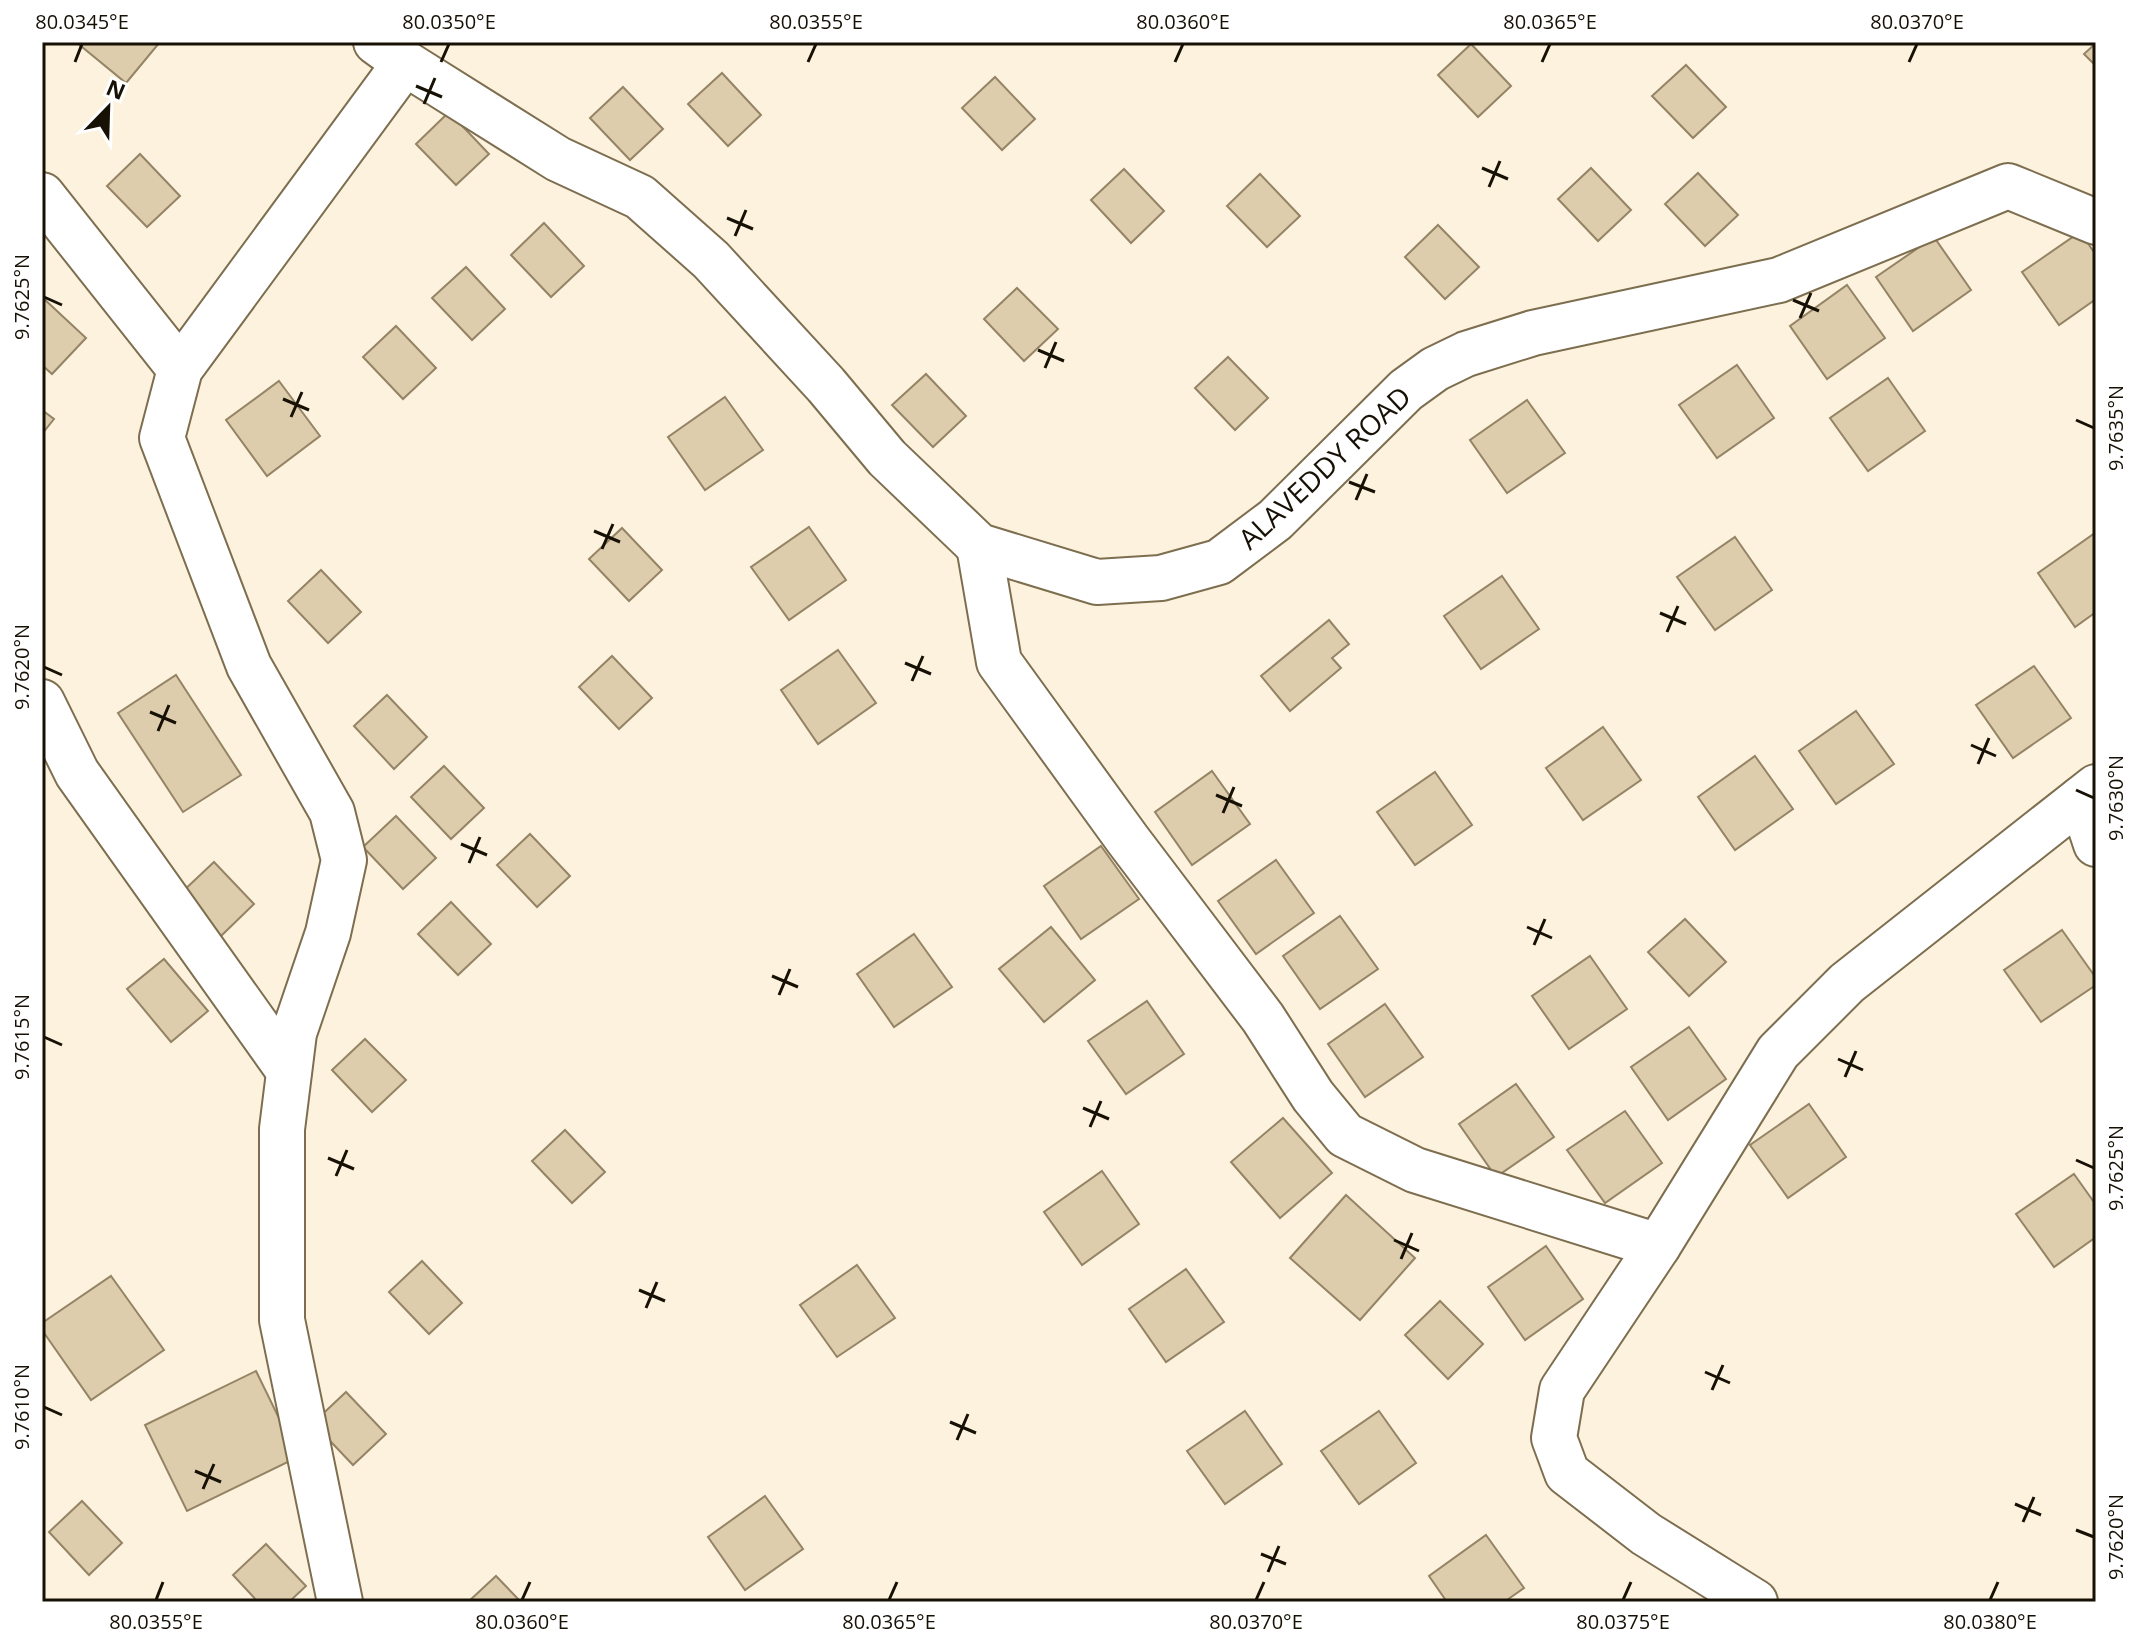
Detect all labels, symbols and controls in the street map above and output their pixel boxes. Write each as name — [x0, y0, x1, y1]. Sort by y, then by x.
text: 80.0345°E — [35, 8, 129, 35]
text: 80.0350°E — [402, 8, 496, 35]
text: 80.0355°E — [769, 8, 863, 35]
text: 80.0360°E — [1136, 8, 1230, 35]
text: 80.0365°E — [1503, 8, 1597, 35]
text: 80.0370°E — [1870, 8, 1964, 35]
north arrow — [68, 68, 148, 148]
text: N — [102, 71, 130, 106]
text: 9.7625°N — [8, 254, 35, 340]
street label: ALAVEDDY ROAD — [1230, 377, 1418, 557]
text: 9.7635°N — [2102, 385, 2129, 471]
text: 9.7620°N — [8, 624, 35, 710]
text: 9.7630°N — [2102, 755, 2129, 841]
text: 9.7615°N — [8, 994, 35, 1080]
text: 9.7625°N — [2102, 1125, 2129, 1211]
text: 9.7610°N — [8, 1364, 35, 1450]
text: 9.7620°N — [2102, 1494, 2129, 1580]
text: 80.0355°E — [109, 1608, 203, 1635]
text: 80.0360°E — [475, 1608, 569, 1635]
text: 80.0365°E — [842, 1608, 936, 1635]
text: 80.0370°E — [1209, 1608, 1303, 1635]
text: 80.0375°E — [1576, 1608, 1670, 1635]
text: 80.0380°E — [1943, 1608, 2037, 1635]

